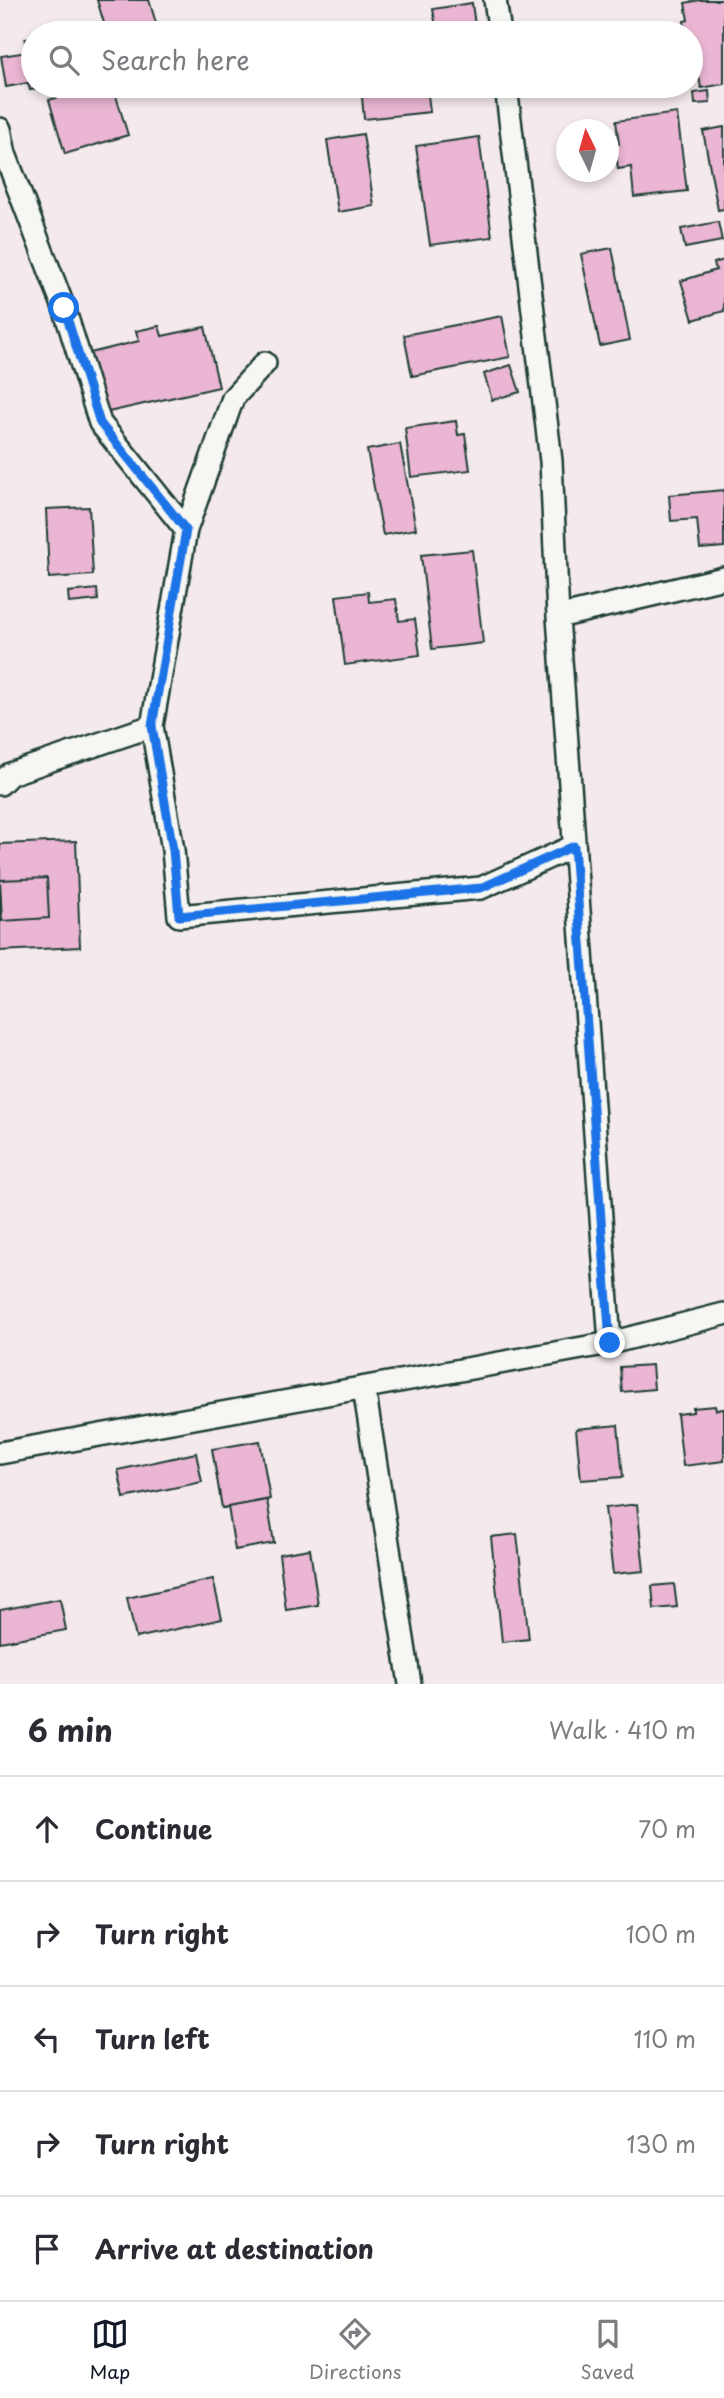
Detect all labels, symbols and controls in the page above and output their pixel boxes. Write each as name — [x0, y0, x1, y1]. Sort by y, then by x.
search box — [21, 21, 703, 98]
text: Search here — [101, 40, 250, 79]
icon: search — [45, 41, 83, 79]
north arrow — [556, 119, 619, 182]
route start — [48, 292, 79, 323]
route end — [594, 1327, 625, 1358]
text: 6 min — [28, 1707, 113, 1752]
text: Walk · 410 m — [549, 1712, 696, 1747]
text: Continue — [95, 1809, 212, 1848]
icon: ahead — [28, 1810, 66, 1848]
text: 70 m — [638, 1811, 696, 1846]
text: Turn right — [95, 1914, 229, 1953]
icon: right — [28, 1915, 66, 1953]
text: 100 m — [626, 1916, 696, 1951]
text: Turn left — [95, 2019, 210, 2058]
icon: left — [28, 2020, 66, 2058]
text: 110 m — [634, 2021, 696, 2056]
text: Turn right — [95, 2124, 229, 2163]
icon: right — [28, 2125, 66, 2163]
text: 130 m — [626, 2126, 696, 2161]
text: Arrive at destination — [95, 2229, 374, 2268]
icon: arrive — [28, 2230, 66, 2268]
tab: Map — [90, 2315, 130, 2385]
tab: Directions — [309, 2315, 402, 2385]
tab: Saved — [581, 2315, 634, 2385]

